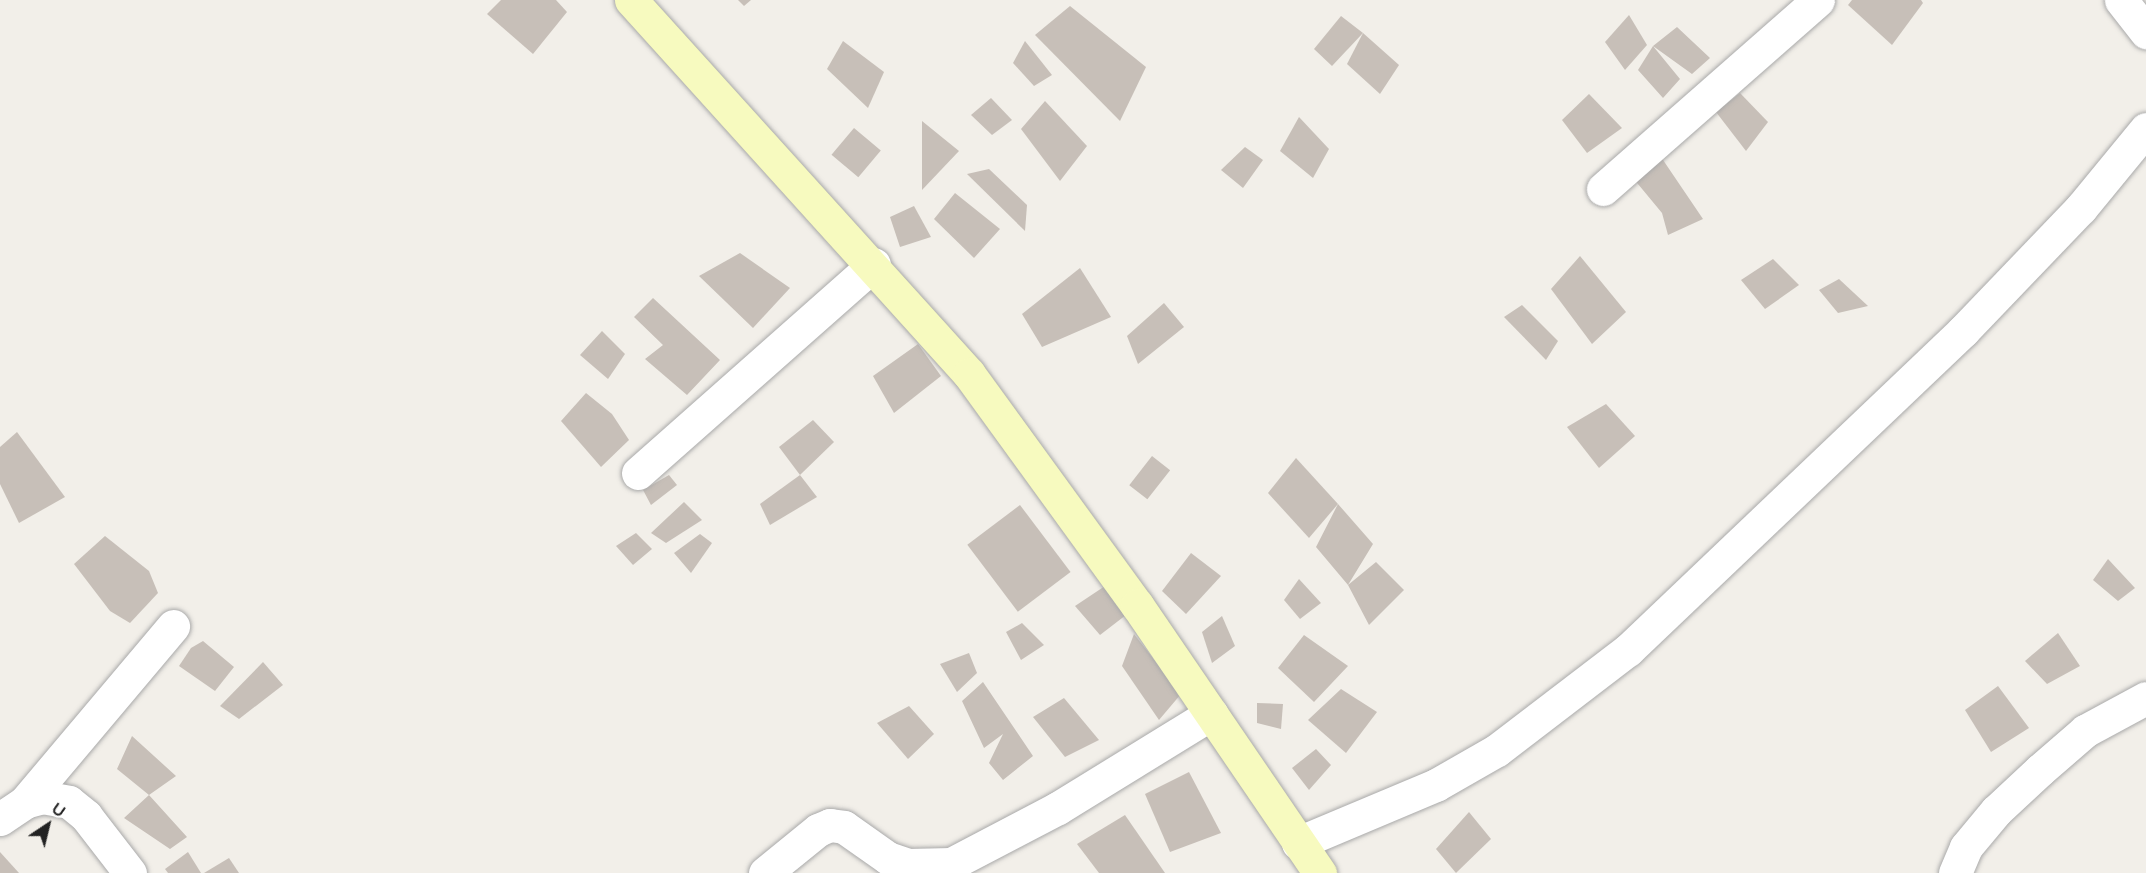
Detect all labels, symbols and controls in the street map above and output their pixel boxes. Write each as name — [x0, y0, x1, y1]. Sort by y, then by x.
north arrow — [18, 795, 78, 855]
text: U — [48, 799, 69, 822]

